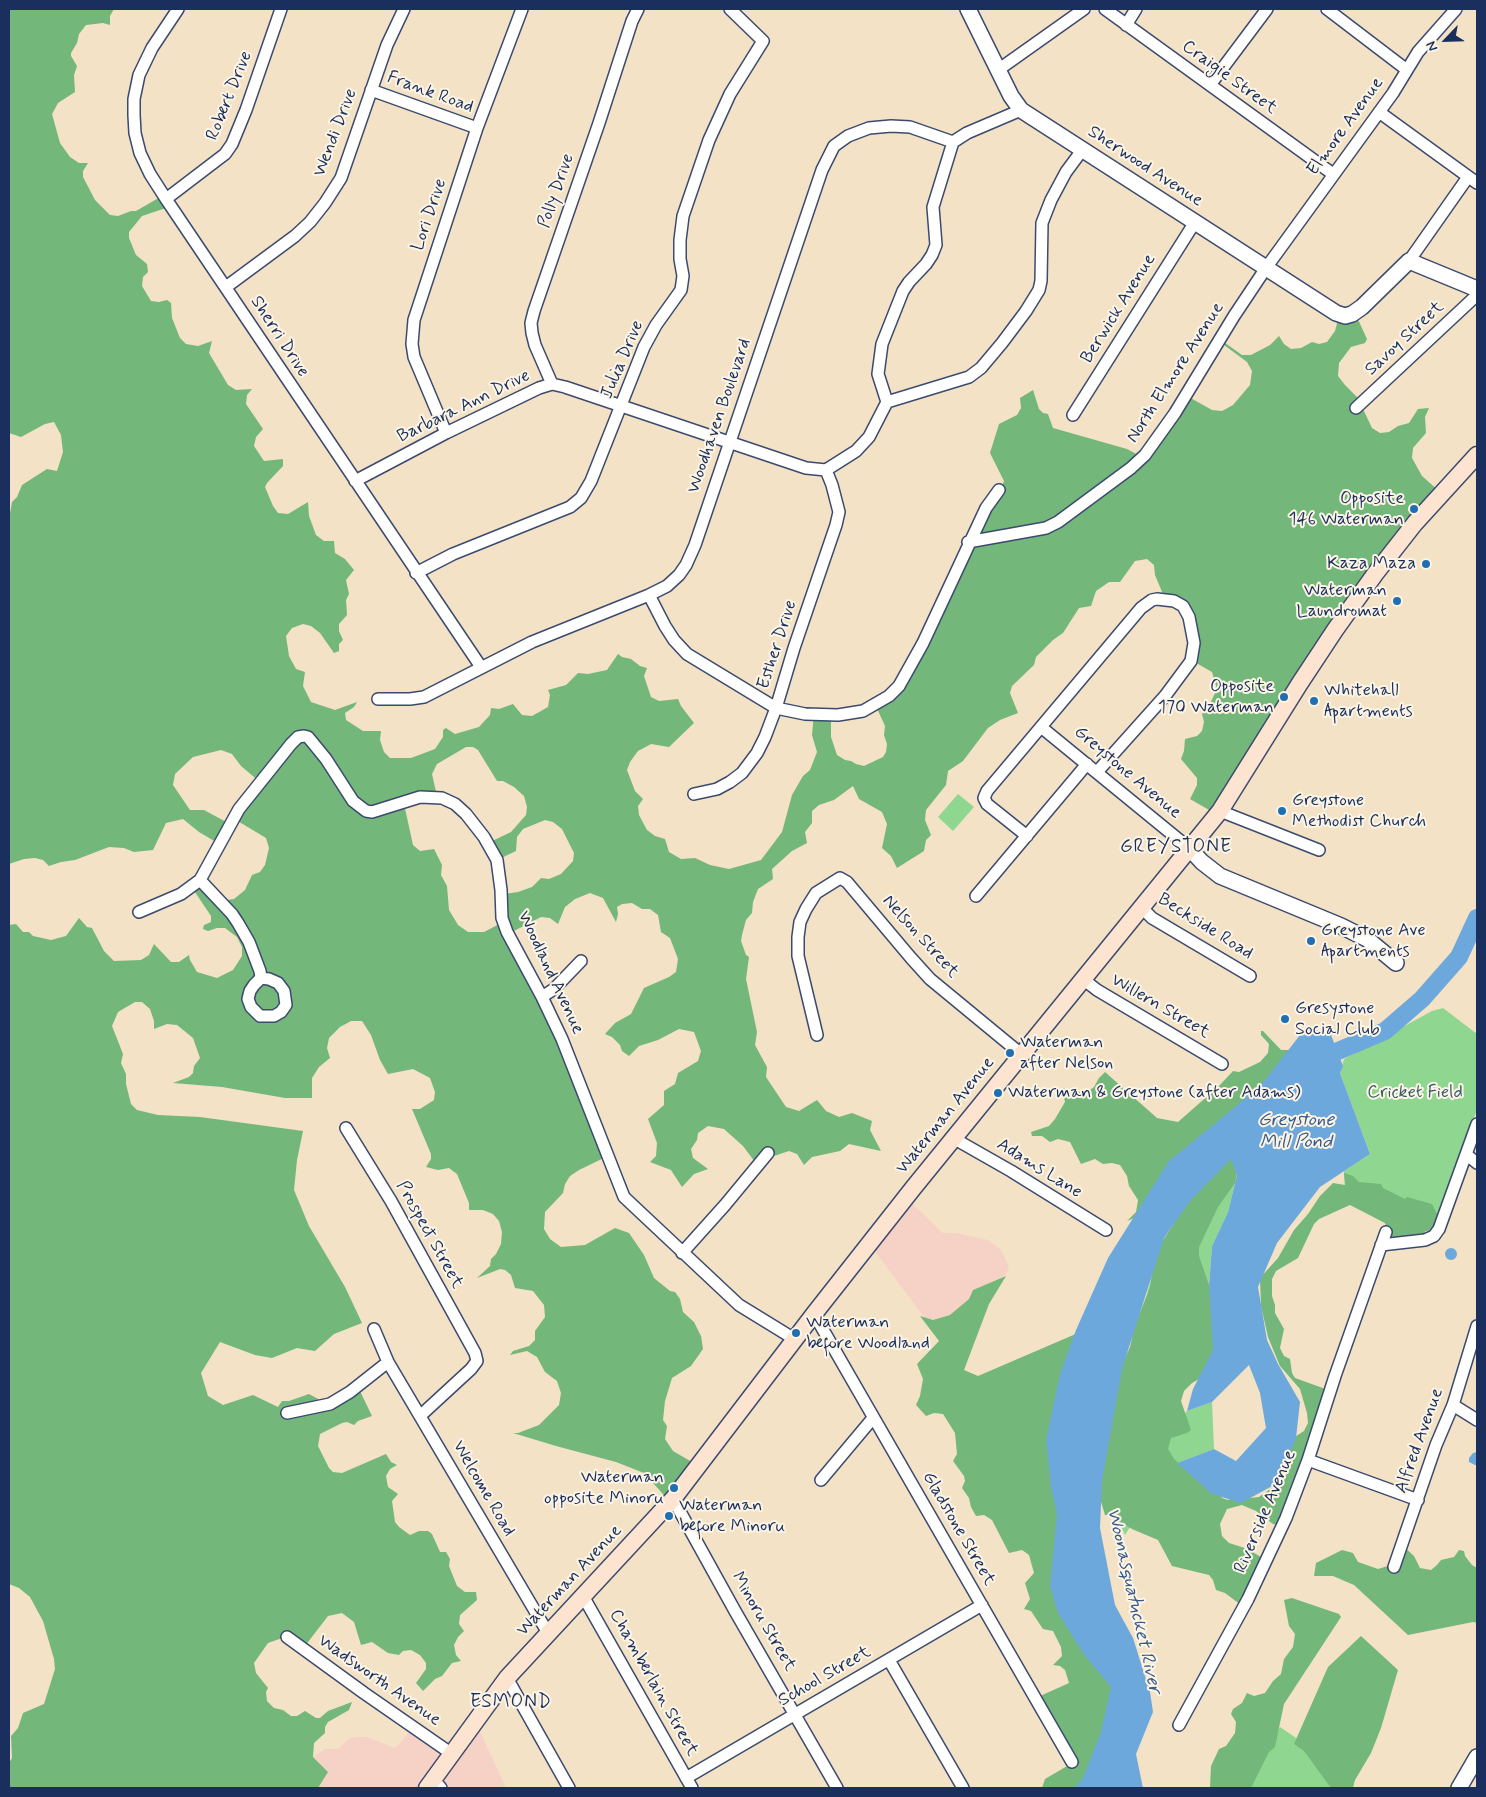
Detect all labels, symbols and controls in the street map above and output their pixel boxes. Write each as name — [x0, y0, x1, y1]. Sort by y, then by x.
north arrow — [1421, 15, 1471, 65]
street label: Craigie Street — [1177, 36, 1281, 120]
text: N — [1422, 38, 1442, 54]
street label: Robert Drive — [202, 48, 258, 144]
street label: Frank Road — [384, 67, 476, 119]
street label: Elmore Avenue — [1303, 74, 1389, 180]
street label: Wendi Drive — [309, 86, 363, 180]
street label: Sherwood Avenue — [1083, 122, 1207, 212]
street label: Polly Drive — [534, 151, 580, 231]
street label: Lori Drive — [408, 176, 452, 254]
street label: Berwick Avenue — [1077, 250, 1161, 368]
street label: Sherri Drive — [245, 292, 313, 382]
street label: Savoy Street — [1361, 297, 1449, 381]
street label: North Elmore Avenue — [1123, 299, 1229, 447]
street label: Julia Drive — [597, 318, 649, 402]
street label: Woodhaven Boulevard — [683, 336, 757, 496]
street label: Barbara Ann Drive — [394, 366, 534, 448]
place label: Opposite 146 Waterman — [1288, 488, 1404, 530]
marker: Opposite 146 Waterman — [1408, 503, 1420, 515]
place label: Kaza Maza — [1327, 553, 1416, 575]
marker: Kaza Maza — [1420, 558, 1432, 570]
place label: Waterman Laundromat — [1297, 580, 1387, 622]
marker: Waterman Laundromat — [1391, 595, 1403, 607]
street label: Esther Drive — [753, 598, 803, 692]
place label: Opposite 170 Waterman — [1158, 676, 1274, 719]
place label: Whitehall Apartments — [1324, 680, 1412, 722]
marker: Opposite 170 Waterman — [1278, 691, 1290, 703]
marker: Whitehall Apartments — [1308, 695, 1320, 707]
street label: Greystone Avenue — [1069, 722, 1185, 824]
place label: Greystone Methodist Church — [1292, 790, 1426, 832]
marker: Greystone Methodist Church — [1276, 805, 1288, 817]
district label: GREYSTONE — [1119, 837, 1233, 859]
street label: Beckside Road — [1153, 889, 1257, 965]
street label: Nelson Street — [877, 891, 963, 983]
street label: Woodland Avenue — [512, 908, 588, 1038]
place label: Greystone Ave Apartments — [1321, 920, 1426, 962]
marker: Greystone Ave Apartments — [1305, 935, 1317, 947]
street label: Willern Street — [1107, 970, 1213, 1044]
place label: Gresystone Social Club — [1295, 998, 1380, 1040]
marker: Gresystone Social Club — [1279, 1013, 1291, 1025]
place label: Waterman after Nelson — [1020, 1032, 1113, 1074]
marker: Waterman after Nelson — [1004, 1047, 1016, 1059]
street label: Waterman Avenue — [892, 1053, 1000, 1179]
place label: Waterman & Greystone (after Adams) — [1008, 1082, 1301, 1104]
park label: Cricket Field — [1367, 1082, 1463, 1104]
marker: Waterman & Greystone (after Adams) — [992, 1087, 1004, 1099]
water label: Greystone Mill Pond — [1258, 1110, 1334, 1154]
street label: Adams Lane — [992, 1134, 1086, 1204]
street label: Prospect Street — [391, 1177, 467, 1293]
place label: Waterman before Woodland — [806, 1312, 930, 1355]
marker: Waterman before Woodland — [790, 1327, 802, 1339]
street label: Alfred Avenue — [1391, 1386, 1449, 1496]
street label: Welcome Road — [447, 1437, 519, 1541]
street label: Riverside Avenue — [1230, 1447, 1302, 1577]
place label: Waterman opposite Minoru — [544, 1467, 664, 1510]
street label: Gladstone Street — [917, 1468, 999, 1590]
marker: Waterman opposite Minoru — [668, 1482, 680, 1494]
place label: Waterman before Minoru — [679, 1495, 785, 1538]
water label: Woonasquatucket River — [1101, 1506, 1165, 1696]
marker: Waterman before Minoru — [663, 1510, 675, 1522]
street label: Waterman Avenue — [513, 1521, 627, 1641]
street label: Minoru Street — [726, 1568, 800, 1676]
street label: Chamberlain Street — [604, 1606, 702, 1760]
street label: Wadsworth Avenue — [313, 1630, 445, 1732]
street label: School Street — [775, 1642, 875, 1712]
district label: ESMOND — [469, 1692, 553, 1714]

